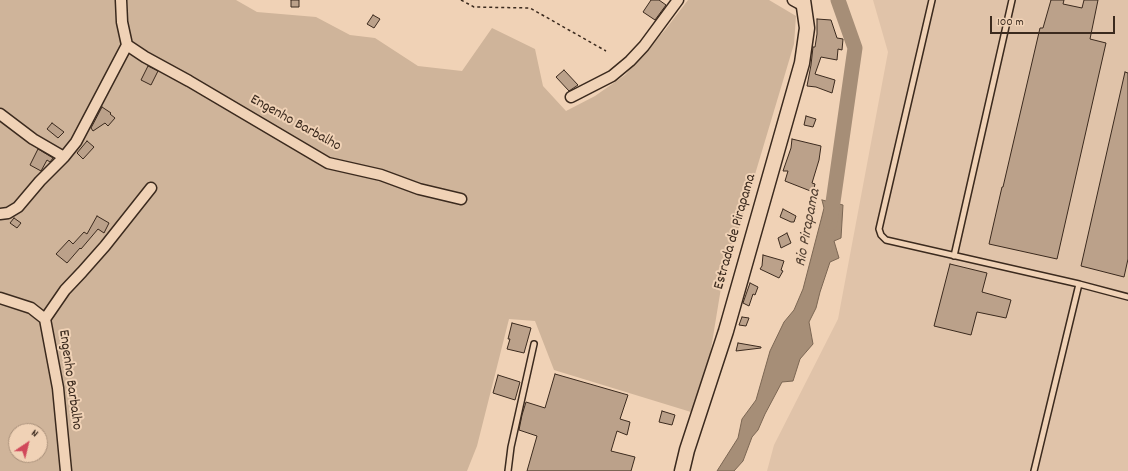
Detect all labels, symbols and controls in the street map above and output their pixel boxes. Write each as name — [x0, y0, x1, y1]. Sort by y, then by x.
scale bar — [992, 8, 1117, 34]
text: 100 m — [997, 14, 1024, 31]
street label: Engenho Barbalho — [246, 92, 344, 156]
street label: Estrada de Pirapama — [711, 172, 761, 292]
water label: Rio Pirapama — [792, 188, 826, 268]
street label: Engenho Barbalho — [53, 329, 85, 431]
north arrow — [8, 423, 48, 463]
text: N — [27, 426, 41, 442]

